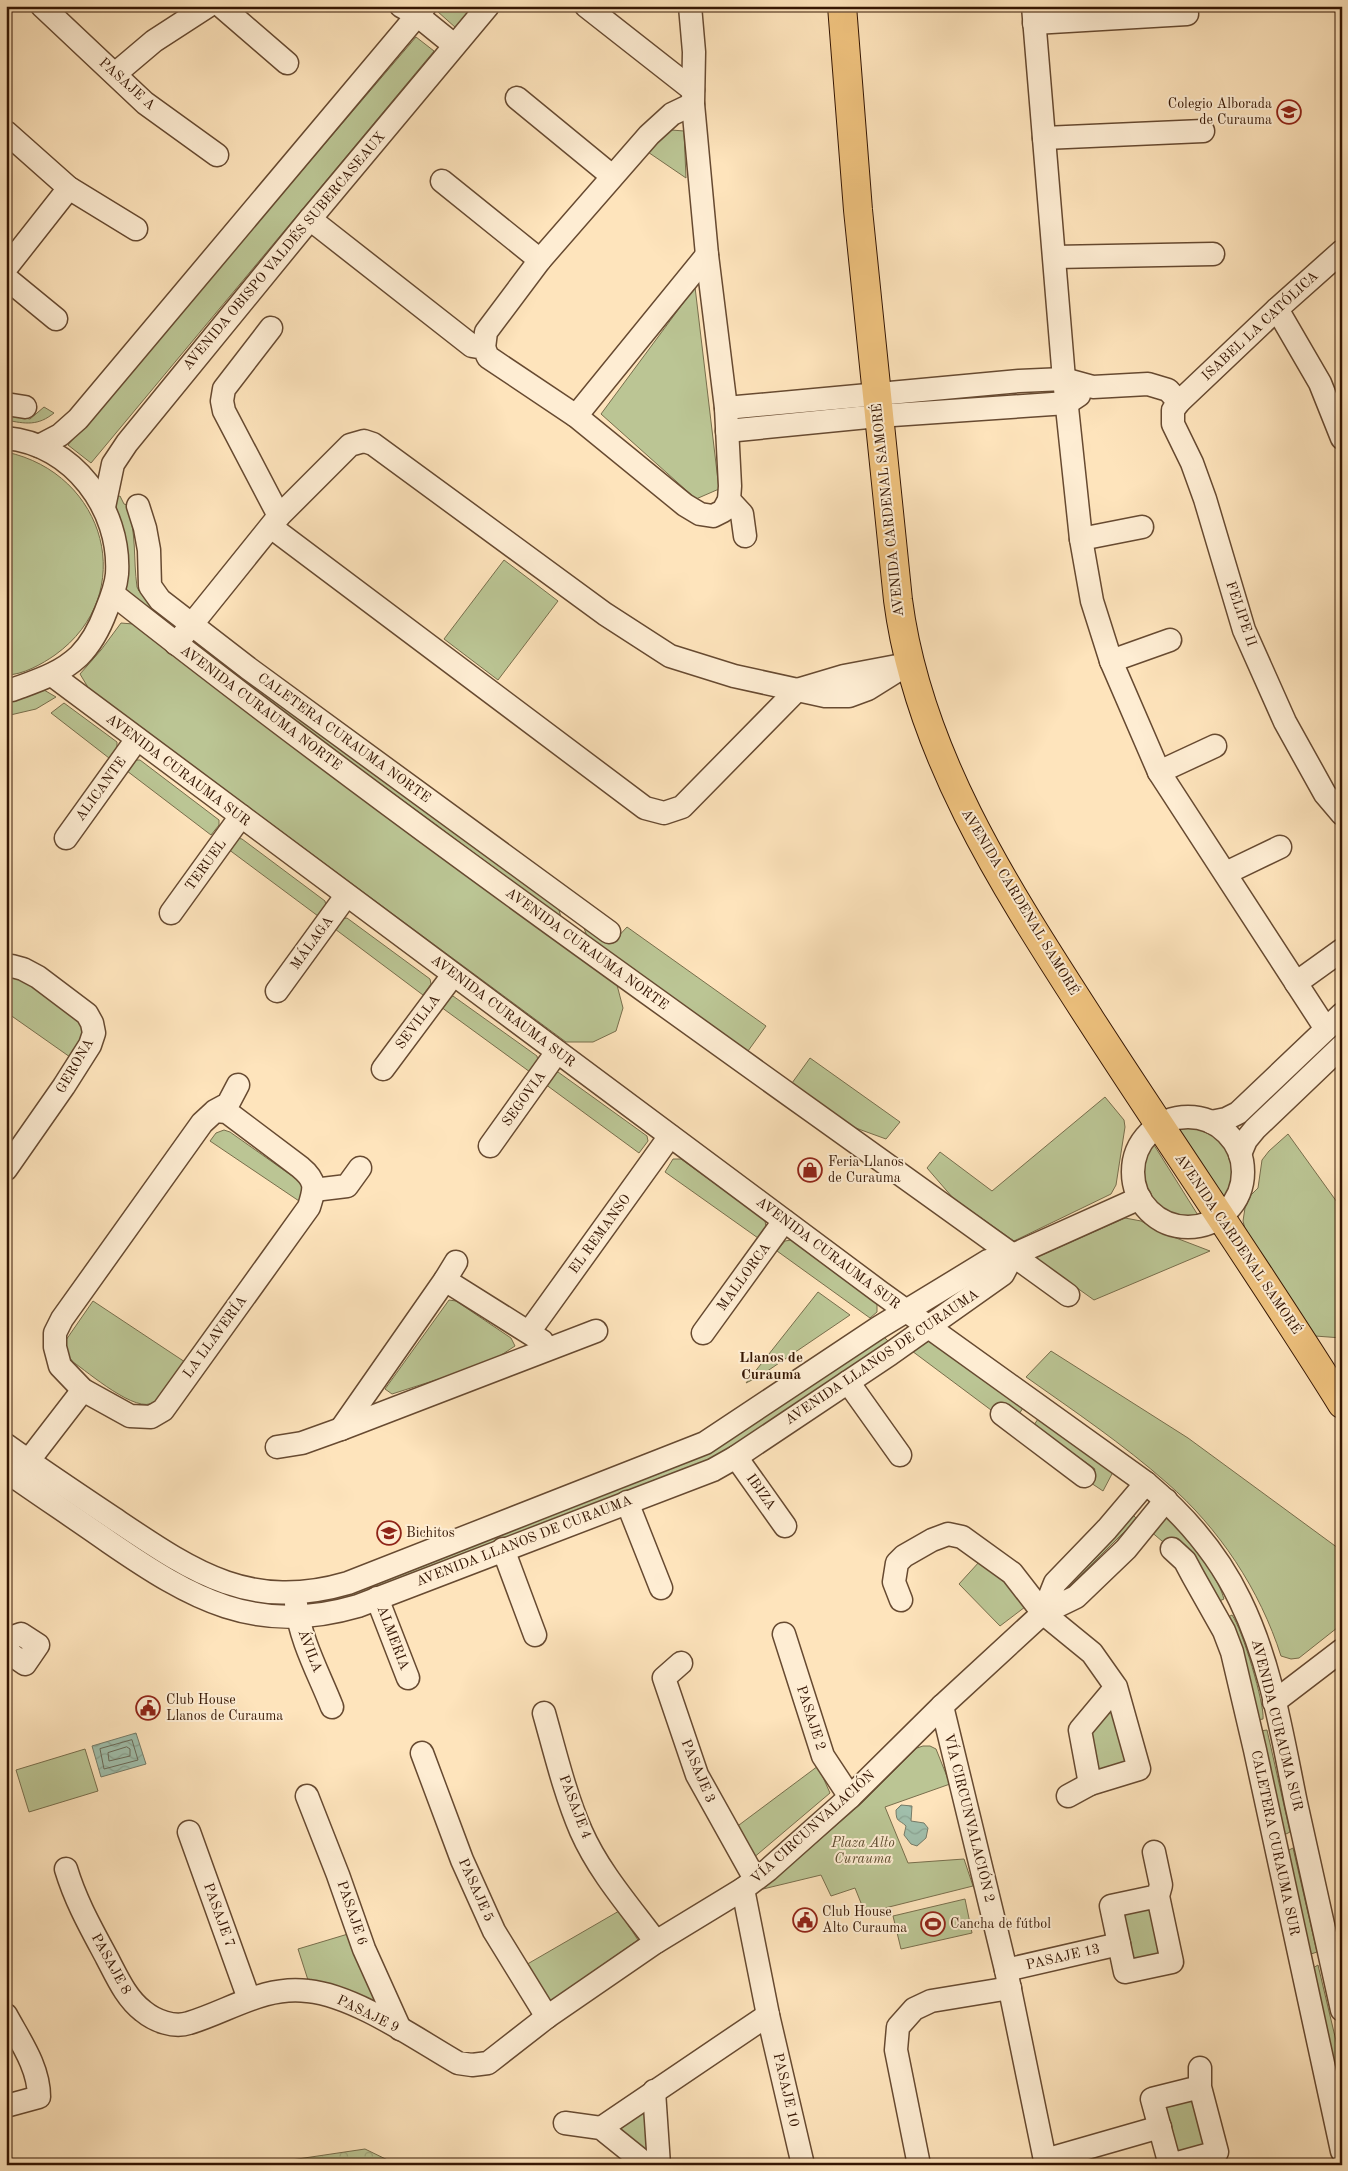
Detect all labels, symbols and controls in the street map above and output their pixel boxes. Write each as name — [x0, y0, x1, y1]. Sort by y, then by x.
street label: PASAJE A — [96, 55, 158, 113]
place label: Colegio Alborada de Curauma — [1168, 97, 1272, 127]
school or university icon: Colegio Alborada de Curauma — [1276, 99, 1302, 125]
street label: AVENIDA OBISPO VALDÉS SUBERCASEAUX — [178, 127, 388, 373]
street label: ISABEL LA CATÓLICA — [1196, 265, 1321, 383]
street label: AVENIDA CARDENAL SAMORÉ — [867, 403, 906, 618]
street label: FELIPE II — [1223, 579, 1259, 649]
street label: AVENIDA CURAUMA NORTE — [178, 643, 344, 773]
street label: CALETERA CURAUMA NORTE — [255, 671, 433, 805]
street label: AVENIDA CURAUMA SUR — [103, 711, 253, 829]
street label: ALICANTE — [73, 754, 129, 824]
street label: AVENIDA CARDENAL SAMORÉ — [959, 805, 1084, 997]
street label: TERUEL — [183, 837, 229, 893]
street label: AVENIDA CURAUMA NORTE — [503, 885, 671, 1013]
street label: MÁLAGA — [286, 912, 336, 972]
street label: AVENIDA CURAUMA SUR — [428, 952, 578, 1070]
street label: SEVILLA — [393, 992, 443, 1052]
street label: GERONA — [54, 1036, 96, 1096]
street label: SEGOVIA — [499, 1069, 549, 1129]
street label: AVENIDA CARDENAL SAMORÉ — [1172, 1150, 1306, 1337]
place label: Feria Llanos de Curauma — [828, 1155, 904, 1185]
shop icon: Feria Llanos de Curauma — [797, 1157, 823, 1183]
street label: EL REMANSO — [567, 1192, 634, 1276]
street label: AVENIDA CURAUMA SUR — [753, 1194, 903, 1312]
street label: MALLORCA — [715, 1240, 773, 1314]
street label: AVENIDA LLANOS DE CURAUMA — [783, 1287, 982, 1427]
street label: LA LLAVERÍA — [178, 1291, 250, 1381]
district label: Llanos de Curauma — [739, 1351, 803, 1383]
street label: IBIZA — [744, 1471, 779, 1513]
street label: AVENIDA LLANOS DE CURAUMA — [414, 1493, 634, 1589]
school or university icon: Bichitos — [376, 1520, 402, 1546]
place label: Bichitos — [406, 1526, 455, 1540]
street label: ALMERIA — [374, 1604, 412, 1672]
street label: ÁVILA — [295, 1626, 327, 1675]
street label: AVENIDA CURAUMA SUR — [1249, 1638, 1305, 1812]
street label: PASAJE 2 — [794, 1684, 828, 1752]
place label: Club House Llanos de Curauma — [166, 1693, 283, 1723]
public building icon: Club House Llanos de Curauma — [135, 1695, 161, 1721]
street label: VÍA CIRCUNVALACIÓN 2 — [941, 1731, 1001, 1904]
street label: PASAJE 3 — [678, 1737, 718, 1805]
street label: CALETERA CURAUMA SUR — [1248, 1749, 1302, 1937]
street label: VÍA CIRCUNVALACIÓN — [746, 1765, 878, 1886]
street label: PASAJE 4 — [556, 1773, 594, 1841]
park label: Plaza Alto Curauma — [830, 1836, 895, 1866]
street label: PASAJE 5 — [456, 1856, 496, 1924]
street label: PASAJE 6 — [334, 1879, 370, 1947]
street label: PASAJE 7 — [201, 1881, 237, 1949]
place label: Club House Alto Curauma — [822, 1905, 907, 1935]
public building icon: Club House Alto Curauma — [792, 1907, 818, 1933]
sports icon: Cancha de fútbol — [920, 1911, 946, 1937]
place label: Cancha de fútbol — [950, 1917, 1051, 1931]
street label: PASAJE 8 — [89, 1931, 133, 1997]
street label: PASAJE 13 — [1025, 1942, 1101, 1972]
street label: PASAJE 9 — [335, 1993, 401, 2035]
street label: PASAJE 10 — [771, 2052, 801, 2128]

